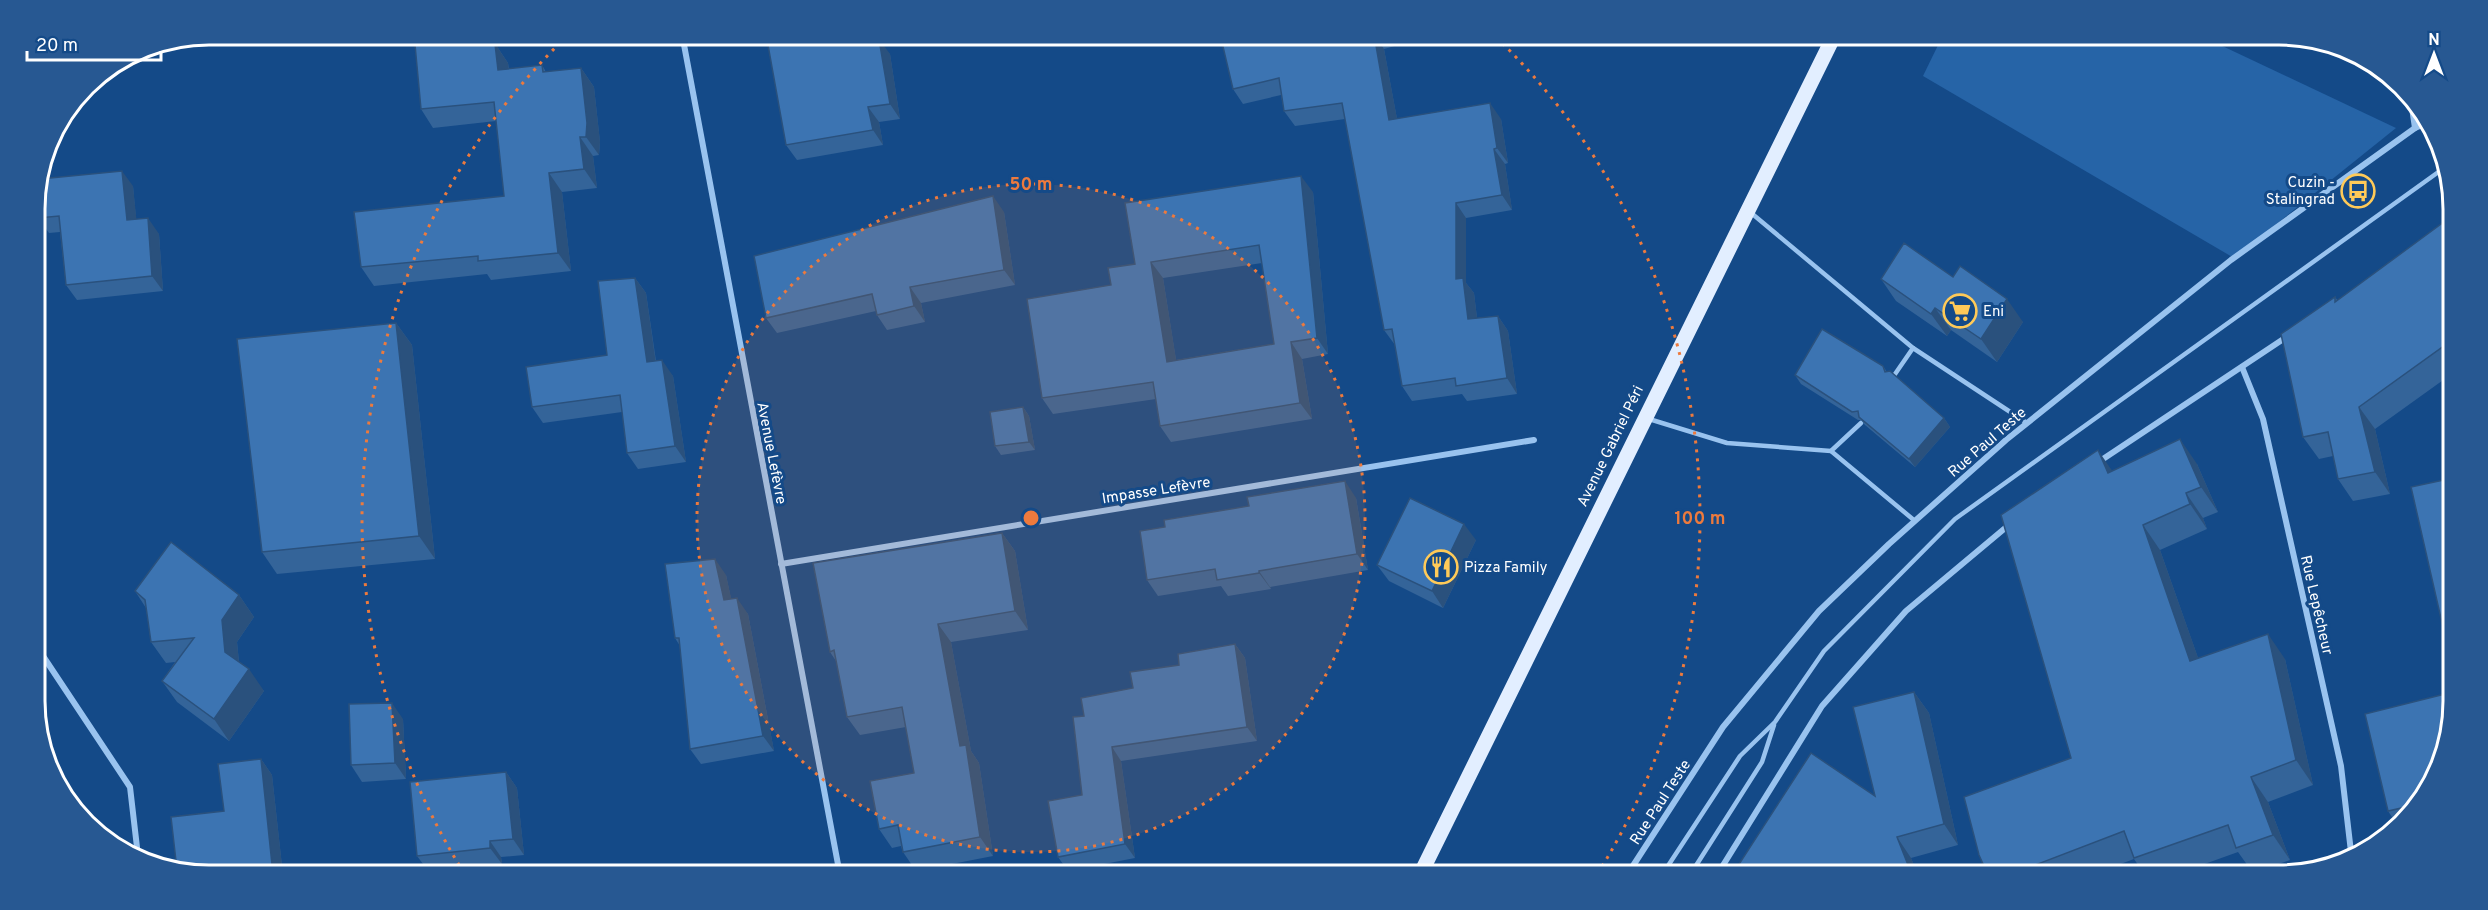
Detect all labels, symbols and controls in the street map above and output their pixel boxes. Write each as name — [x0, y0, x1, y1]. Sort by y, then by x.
scale bar — [27, 24, 160, 62]
north arrow — [2404, 24, 2464, 84]
text: N — [2428, 31, 2440, 51]
text: 20 m — [36, 35, 78, 58]
bus stop icon: Cuzin - Stalingrad — [2340, 173, 2376, 209]
text: 50 m — [1009, 174, 1053, 197]
place label: Cuzin - Stalingrad — [2266, 174, 2335, 210]
supermarket icon: Eni — [1942, 293, 1978, 329]
place label: Eni — [1983, 303, 2004, 322]
street label: Avenue Gabriel Péri — [1574, 383, 1649, 510]
street label: Avenue Lefèvre — [751, 400, 790, 506]
street label: Rue Paul Teste — [1945, 404, 2031, 482]
street label: Impasse Lefèvre — [1101, 474, 1212, 509]
centre of rings — [1021, 508, 1041, 528]
text: 100 m — [1674, 508, 1726, 531]
restaurant icon: Pizza Family — [1423, 549, 1459, 585]
street label: Rue Lepêcheur — [2295, 554, 2336, 657]
place label: Pizza Family — [1464, 559, 1548, 578]
street label: Rue Paul Teste — [1627, 757, 1696, 849]

